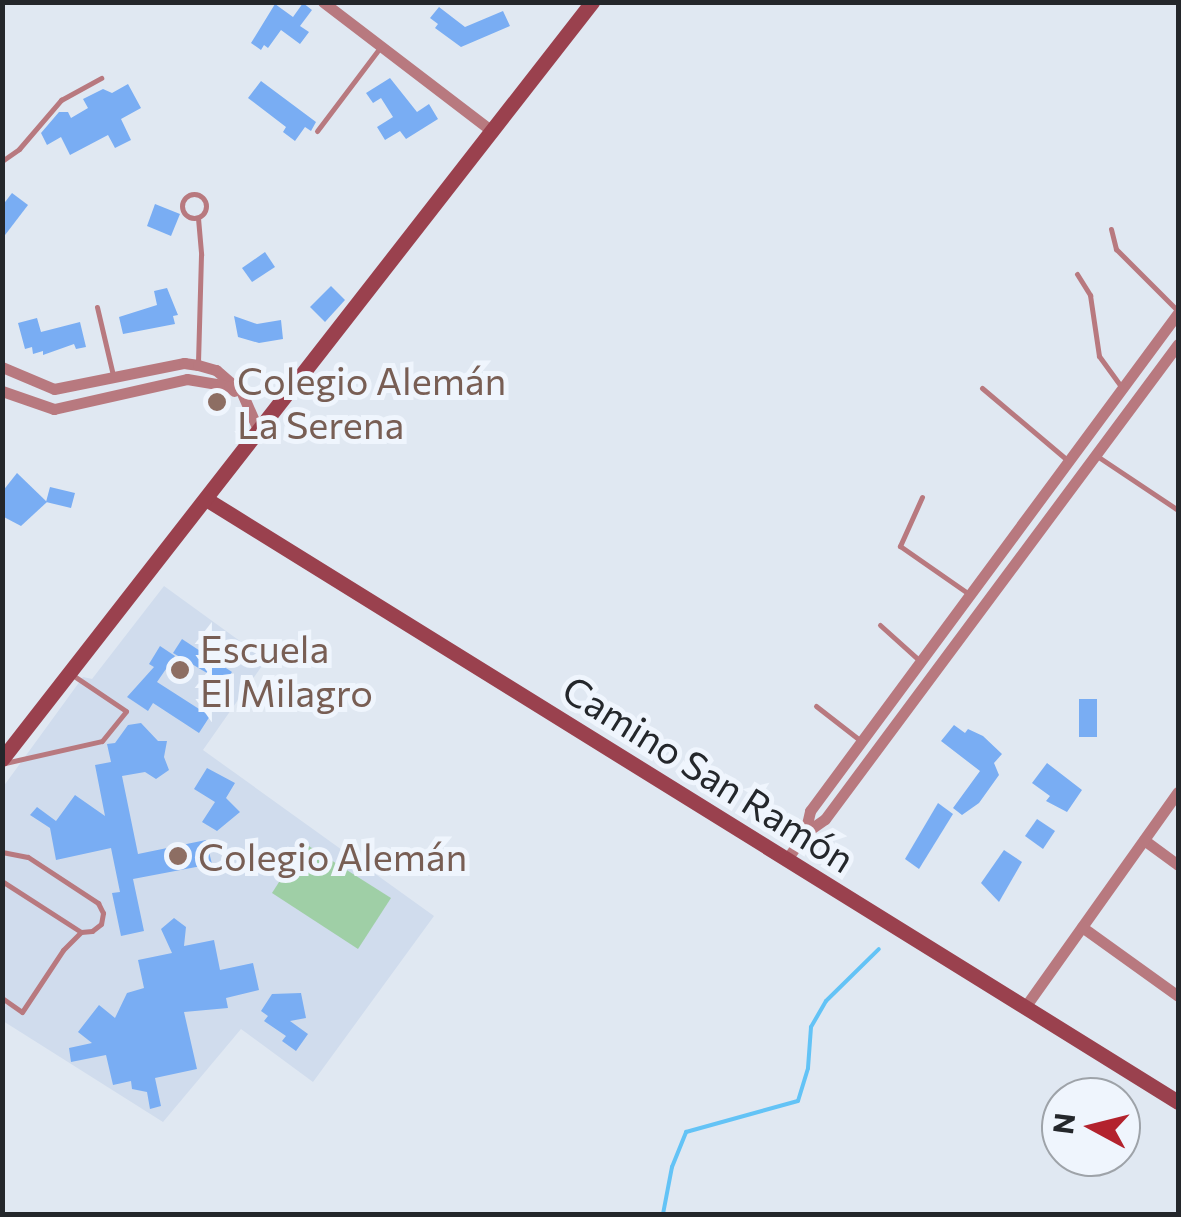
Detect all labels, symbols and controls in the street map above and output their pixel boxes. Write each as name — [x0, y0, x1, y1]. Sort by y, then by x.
place label: Colegio Alemán La Serena — [237, 357, 506, 446]
marker: Colegio Alemán La Serena — [206, 391, 228, 413]
place label: Escuela El Milagro — [200, 625, 373, 714]
marker: Escuela El Milagro — [169, 659, 191, 681]
street label: Camino San Ramón — [555, 665, 863, 881]
place label: Colegio Alemán — [198, 833, 467, 879]
marker: Colegio Alemán — [167, 845, 189, 867]
north arrow — [1041, 1077, 1141, 1177]
text: N — [1045, 1111, 1081, 1136]

